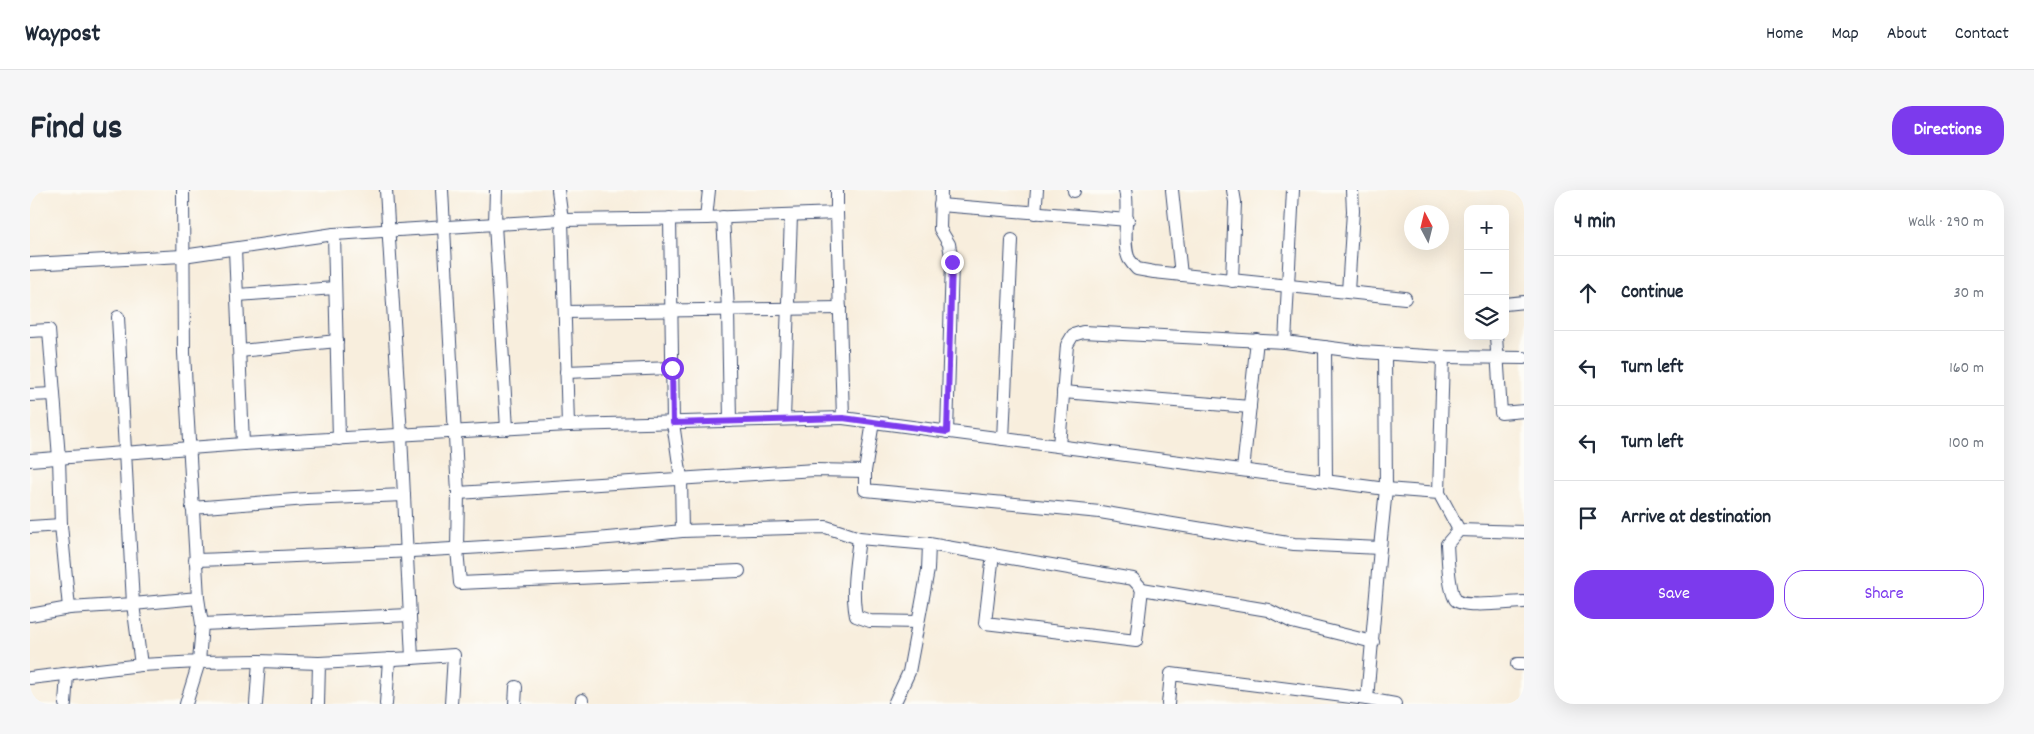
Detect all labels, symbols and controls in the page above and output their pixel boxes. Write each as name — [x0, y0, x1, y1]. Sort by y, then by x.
text: Waypost — [25, 18, 100, 52]
text: Home — [1766, 22, 1803, 47]
text: Map — [1831, 22, 1859, 47]
text: About — [1887, 22, 1927, 47]
text: Contact — [1955, 22, 2009, 47]
text: Find us — [30, 105, 122, 155]
button: Directions — [1892, 106, 2004, 155]
north arrow — [1404, 205, 1449, 250]
map controls — [1464, 205, 1509, 340]
button: + — [1464, 205, 1509, 250]
text: 4 min — [1574, 208, 1616, 238]
text: Walk · 290 m — [1908, 211, 1984, 234]
button: − — [1464, 250, 1509, 295]
route end — [941, 251, 964, 274]
icon: ahead — [1574, 279, 1602, 307]
text: Continue — [1621, 280, 1683, 307]
text: 30 m — [1954, 282, 1984, 305]
button: layers — [1464, 295, 1509, 340]
icon: left — [1574, 354, 1602, 382]
text: Turn left — [1621, 355, 1684, 382]
route start — [661, 357, 684, 380]
text: 160 m — [1949, 357, 1984, 380]
icon: left — [1574, 429, 1602, 457]
text: Turn left — [1621, 430, 1684, 457]
text: 100 m — [1948, 432, 1984, 455]
icon: arrive — [1574, 504, 1602, 532]
text: Arrive at destination — [1621, 505, 1771, 532]
button: Save — [1574, 570, 1774, 619]
button: Share — [1784, 570, 1984, 619]

